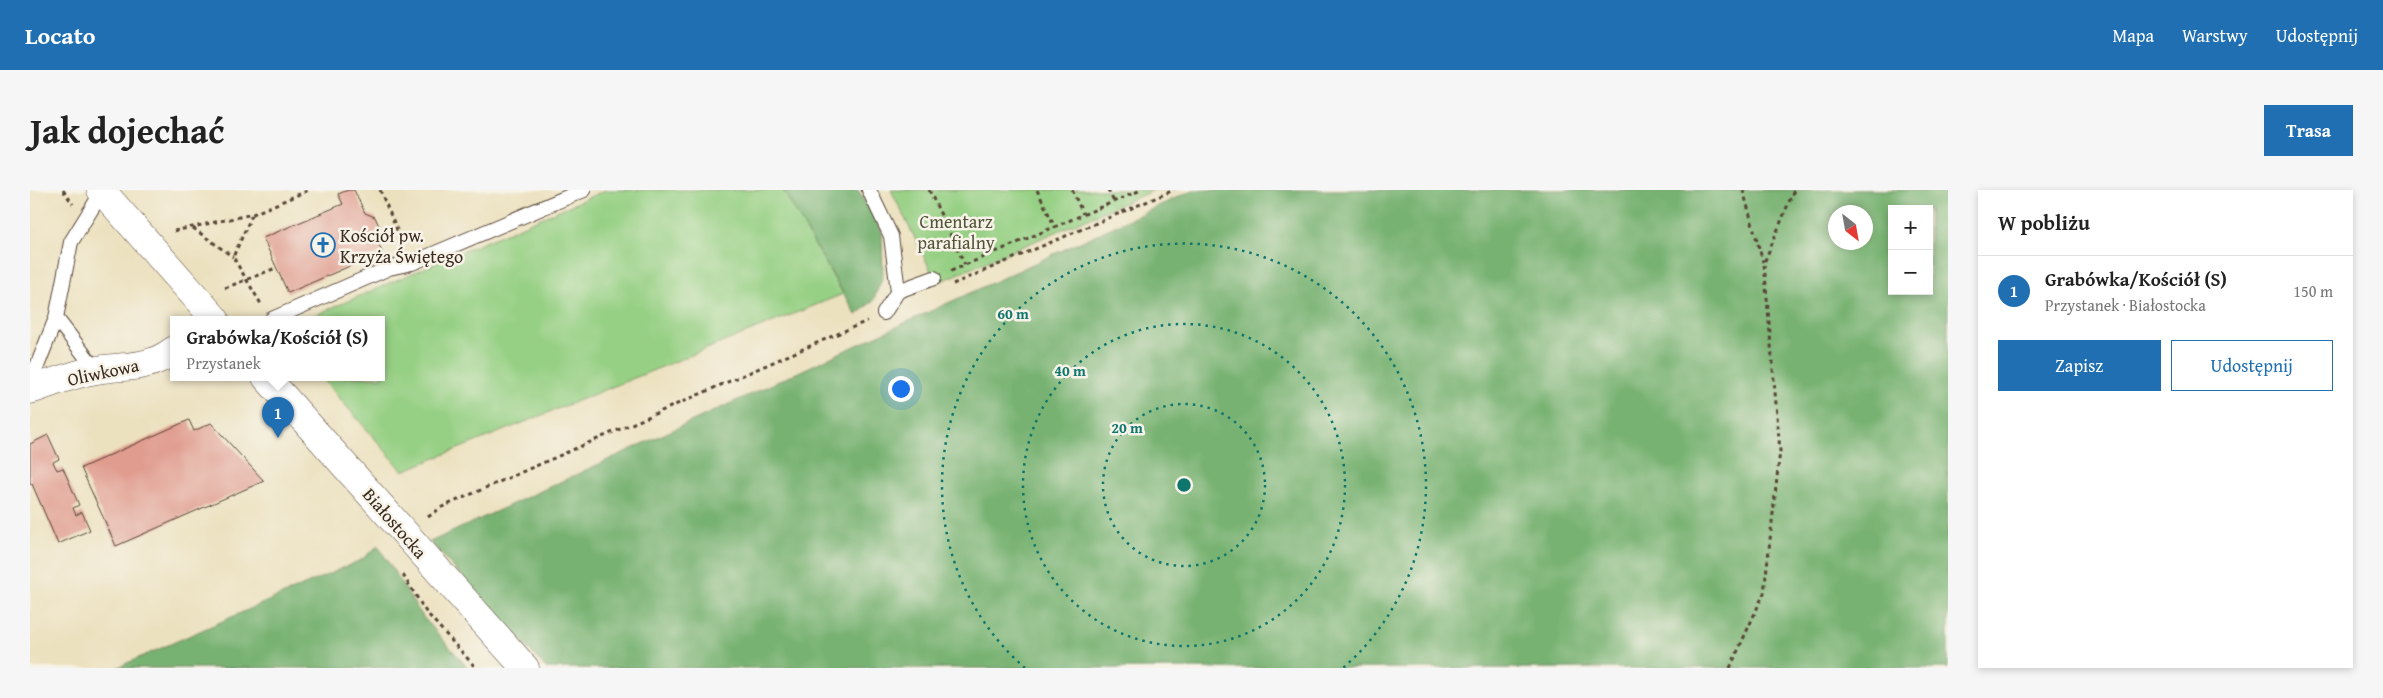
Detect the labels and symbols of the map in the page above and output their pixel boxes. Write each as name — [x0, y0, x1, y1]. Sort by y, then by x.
north arrow — [1828, 205, 1873, 250]
park label: Cmentarz parafialny — [917, 208, 995, 256]
place label: Kościół pw. Krzyża Świętego — [340, 222, 463, 270]
church icon: Kościół pw. Krzyża Świętego — [310, 232, 336, 258]
text: 60 m — [997, 303, 1029, 324]
street label: Oliwkowa — [65, 351, 142, 393]
text: 40 m — [1054, 360, 1086, 381]
your location — [888, 376, 914, 402]
pin: 1 — [262, 397, 294, 438]
text: 20 m — [1111, 417, 1143, 438]
centre of rings — [1175, 476, 1193, 494]
street label: Białostocka — [357, 482, 434, 565]

